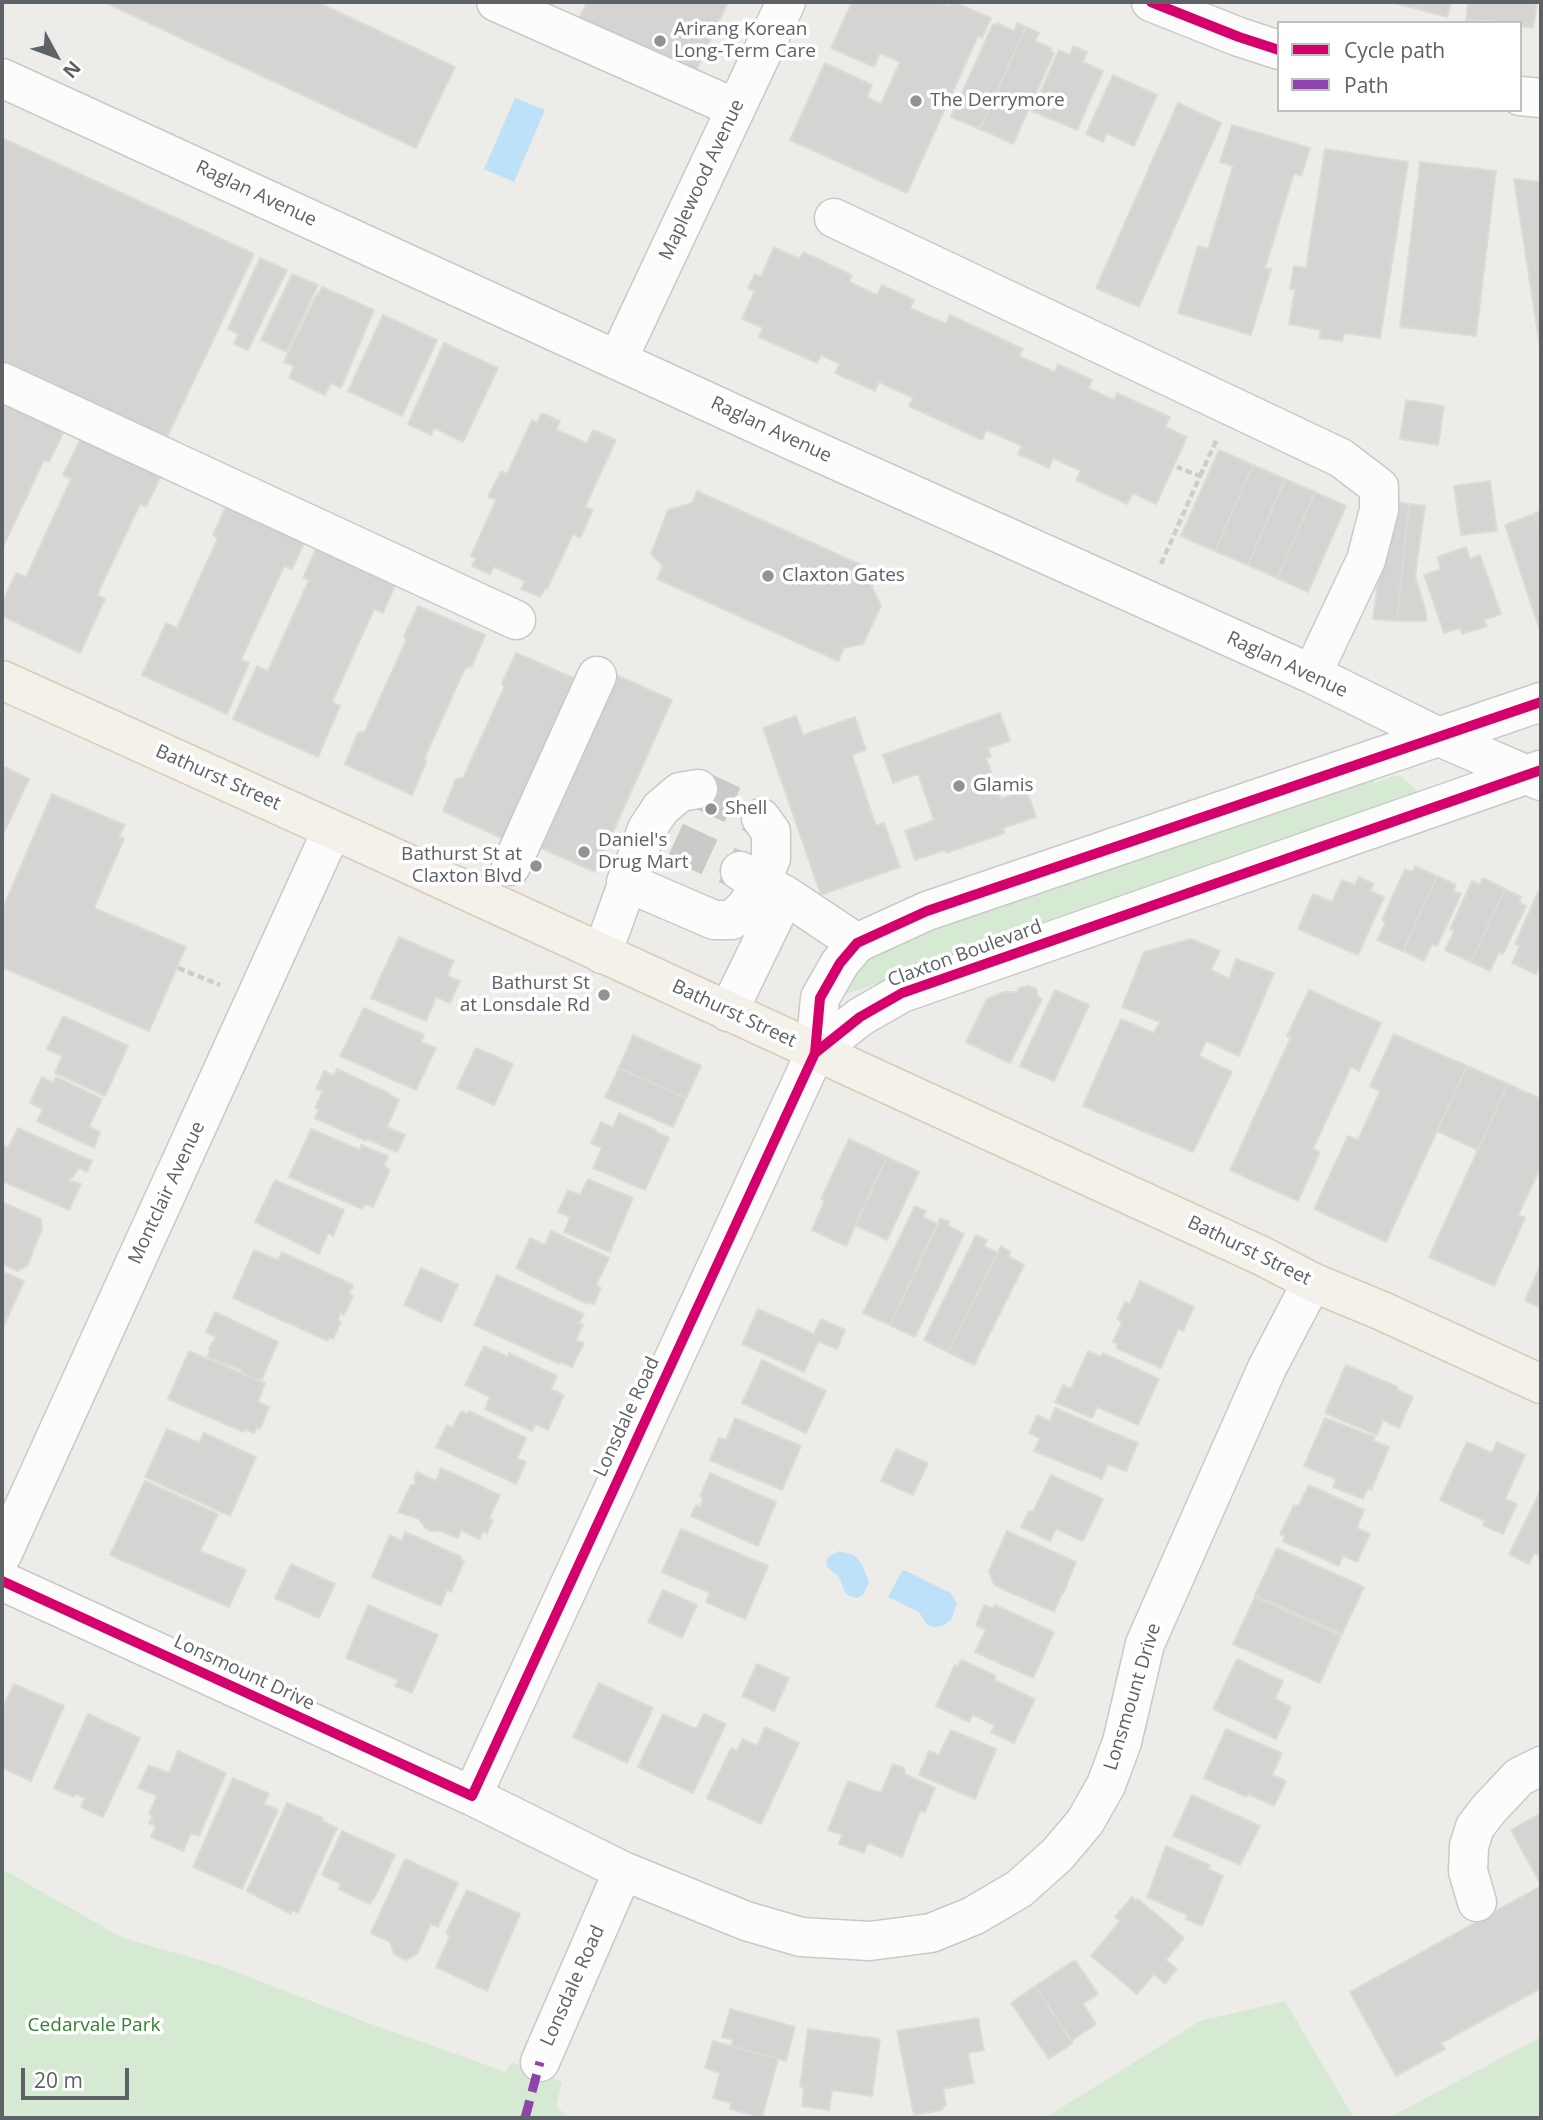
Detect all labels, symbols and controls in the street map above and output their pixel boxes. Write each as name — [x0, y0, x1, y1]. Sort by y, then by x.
place label: Arirang Korean Long-Term Care — [674, 19, 816, 63]
north arrow — [21, 21, 91, 91]
legend — [1277, 21, 1522, 112]
marker: Arirang Korean Long-Term Care — [652, 33, 668, 49]
text: Cycle path — [1344, 36, 1445, 64]
text: N — [57, 55, 87, 84]
text: Path — [1344, 71, 1389, 99]
place label: The Derrymore — [930, 90, 1065, 112]
marker: The Derrymore — [908, 93, 924, 109]
street label: Maplewood Avenue — [655, 96, 749, 264]
street label: Raglan Avenue — [192, 156, 320, 232]
street label: Raglan Avenue — [707, 392, 835, 468]
place label: Claxton Gates — [782, 565, 905, 587]
marker: Claxton Gates — [760, 568, 776, 584]
street label: Raglan Avenue — [1223, 627, 1351, 703]
street label: Bathurst Street — [152, 740, 284, 816]
place label: Glamis — [973, 775, 1034, 797]
marker: Glamis — [951, 778, 967, 794]
place label: Shell — [725, 798, 767, 820]
marker: Shell — [703, 801, 719, 817]
place label: Daniel's Drug Mart — [598, 830, 689, 874]
place label: Bathurst St at Claxton Blvd — [401, 844, 522, 888]
marker: Daniel's Drug Mart — [576, 844, 592, 860]
marker: Bathurst St at Claxton Blvd — [528, 858, 544, 874]
street label: Claxton Boulevard — [885, 916, 1045, 992]
place label: Bathurst St at Lonsdale Rd — [460, 973, 590, 1017]
street label: Bathurst Street — [668, 975, 800, 1053]
marker: Bathurst St at Lonsdale Rd — [596, 987, 612, 1003]
street label: Montclair Avenue — [124, 1118, 210, 1268]
street label: Bathurst Street — [1184, 1211, 1314, 1291]
street label: Lonsdale Road — [589, 1353, 665, 1481]
street label: Lonsmount Drive — [1100, 1621, 1166, 1773]
street label: Lonsmount Drive — [170, 1630, 318, 1716]
street label: Lonsdale Road — [536, 1922, 610, 2050]
park label: Cedarvale Park — [28, 2015, 160, 2037]
scale bar — [24, 2054, 133, 2098]
text: 20 m — [34, 2066, 83, 2094]

